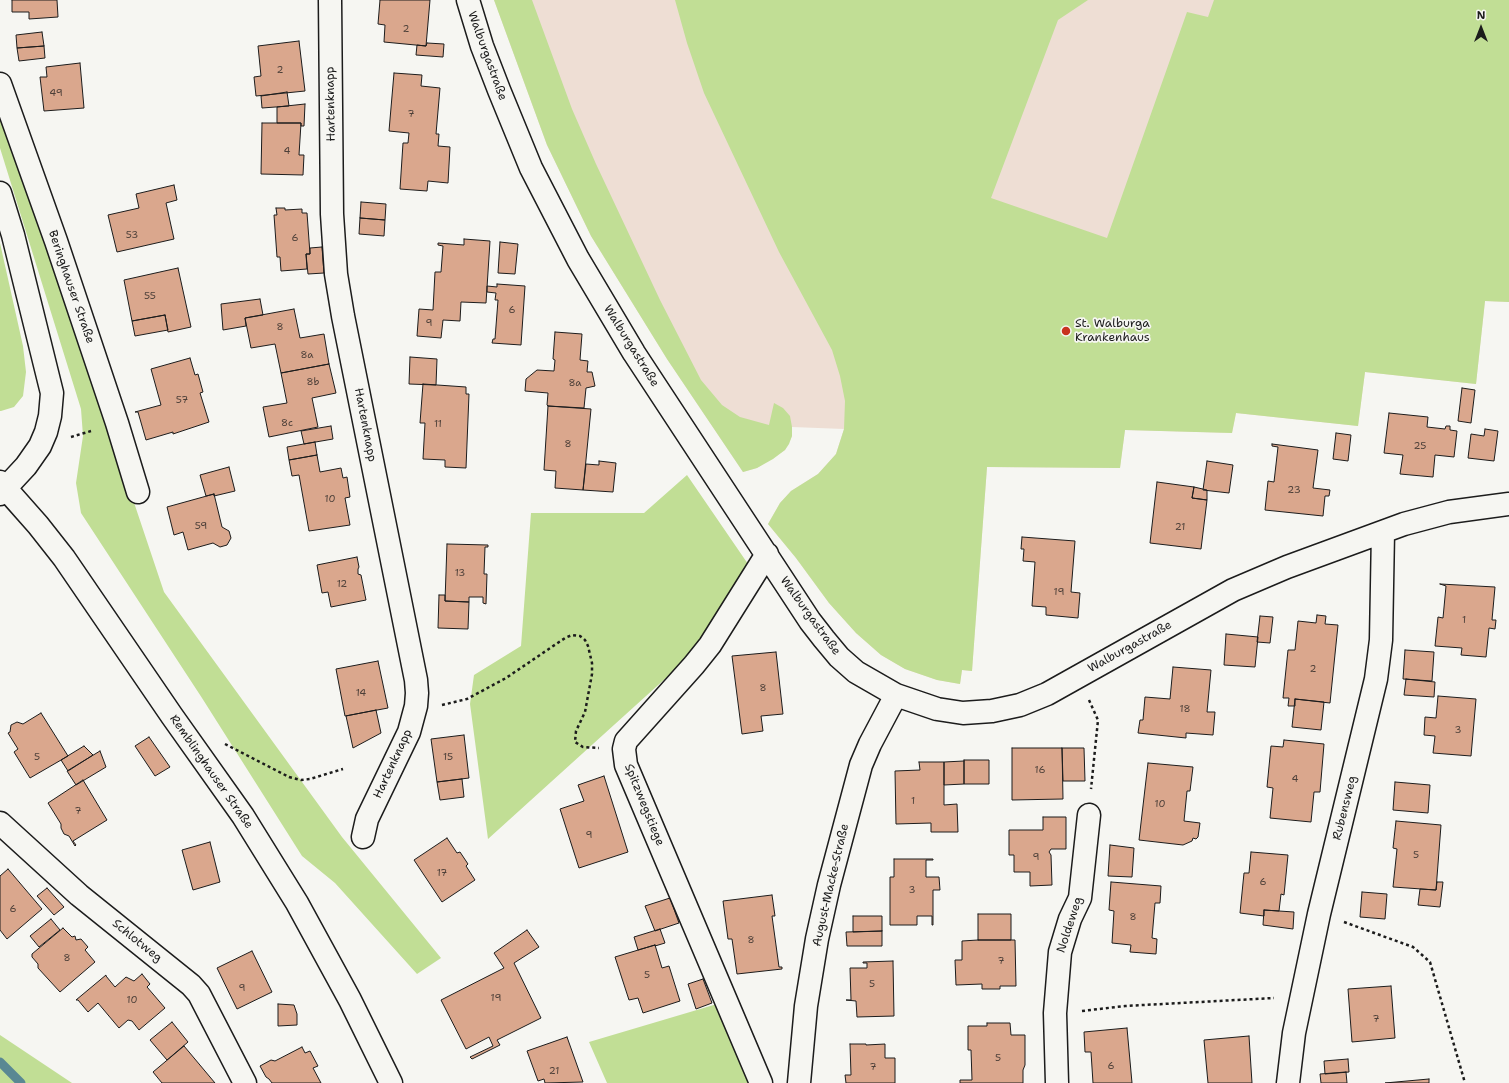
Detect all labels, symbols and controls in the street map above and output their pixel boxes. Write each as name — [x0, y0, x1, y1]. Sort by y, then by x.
north arrow — [1461, 8, 1501, 48]
text: N — [1477, 8, 1485, 23]
street label: Walburgastraße — [464, 9, 510, 103]
house number: 2 — [403, 23, 409, 35]
house number: 2 — [277, 64, 283, 76]
street label: Hartenknapp — [323, 66, 339, 142]
house number: 49 — [49, 87, 63, 99]
house number: 7 — [408, 108, 414, 120]
house number: 4 — [284, 145, 290, 157]
street label: Beringhauser Straße — [45, 228, 97, 346]
house number: 53 — [126, 229, 138, 241]
house number: 6 — [292, 232, 298, 244]
house number: 55 — [144, 290, 156, 302]
street label: Walburgastraße — [600, 302, 662, 390]
house number: 6 — [509, 304, 515, 316]
house number: 9 — [426, 317, 432, 329]
place label: St. Walburga Krankenhaus — [1075, 317, 1150, 345]
house number: 8 — [277, 321, 283, 333]
marker: St. Walburga Krankenhaus — [1060, 325, 1072, 337]
house number: 8a — [301, 349, 313, 361]
house number: 8b — [307, 376, 319, 388]
house number: 8a — [569, 377, 581, 389]
street label: Hartenknapp — [351, 387, 379, 463]
house number: 57 — [176, 394, 188, 406]
house number: 8c — [281, 417, 293, 429]
house number: 11 — [434, 418, 442, 430]
house number: 8 — [565, 438, 571, 450]
house number: 25 — [1414, 440, 1426, 452]
house number: 23 — [1287, 484, 1301, 496]
house number: 10 — [325, 493, 335, 505]
house number: 59 — [195, 520, 207, 532]
house number: 21 — [1175, 521, 1185, 533]
house number: 13 — [455, 567, 465, 579]
street label: Walburgastraße — [777, 574, 843, 658]
house number: 12 — [337, 578, 347, 590]
house number: 19 — [1054, 586, 1064, 598]
house number: 1 — [1462, 614, 1466, 626]
street label: Walburgastraße — [1085, 618, 1175, 676]
house number: 2 — [1310, 663, 1316, 675]
house number: 8 — [760, 682, 766, 694]
house number: 14 — [356, 687, 366, 699]
house number: 18 — [1179, 703, 1191, 715]
street label: Remblinghauser Straße — [166, 712, 256, 832]
house number: 3 — [1455, 724, 1461, 736]
street label: Hartenknapp — [371, 727, 415, 801]
house number: 5 — [34, 751, 40, 763]
house number: 15 — [443, 751, 453, 763]
street label: Spitzwegstiege — [621, 762, 667, 848]
house number: 16 — [1035, 764, 1045, 776]
house number: 4 — [1292, 773, 1298, 785]
street label: Rubensweg — [1330, 774, 1360, 842]
house number: 1 — [911, 795, 915, 807]
house number: 10 — [1155, 798, 1165, 810]
house number: 7 — [75, 805, 81, 817]
street label: August-Macke-Straße — [810, 822, 852, 948]
house number: 9 — [586, 829, 592, 841]
house number: 5 — [1413, 849, 1419, 861]
house number: 9 — [1033, 851, 1039, 863]
house number: 17 — [437, 867, 447, 879]
house number: 6 — [1260, 876, 1266, 888]
house number: 3 — [909, 884, 915, 896]
street label: Noldeweg — [1054, 895, 1086, 955]
house number: 6 — [10, 903, 16, 915]
house number: 8 — [1130, 911, 1136, 923]
street label: Schlotweg — [109, 917, 165, 965]
house number: 8 — [748, 934, 754, 946]
house number: 8 — [64, 952, 70, 964]
house number: 7 — [998, 955, 1004, 967]
house number: 5 — [644, 969, 650, 981]
house number: 5 — [869, 978, 875, 990]
house number: 9 — [239, 982, 245, 994]
house number: 19 — [491, 992, 501, 1004]
house number: 10 — [127, 994, 137, 1006]
house number: 7 — [1373, 1013, 1379, 1025]
house number: 5 — [995, 1052, 1001, 1064]
house number: 6 — [1108, 1060, 1114, 1072]
house number: 7 — [870, 1061, 876, 1073]
house number: 21 — [549, 1065, 559, 1077]

